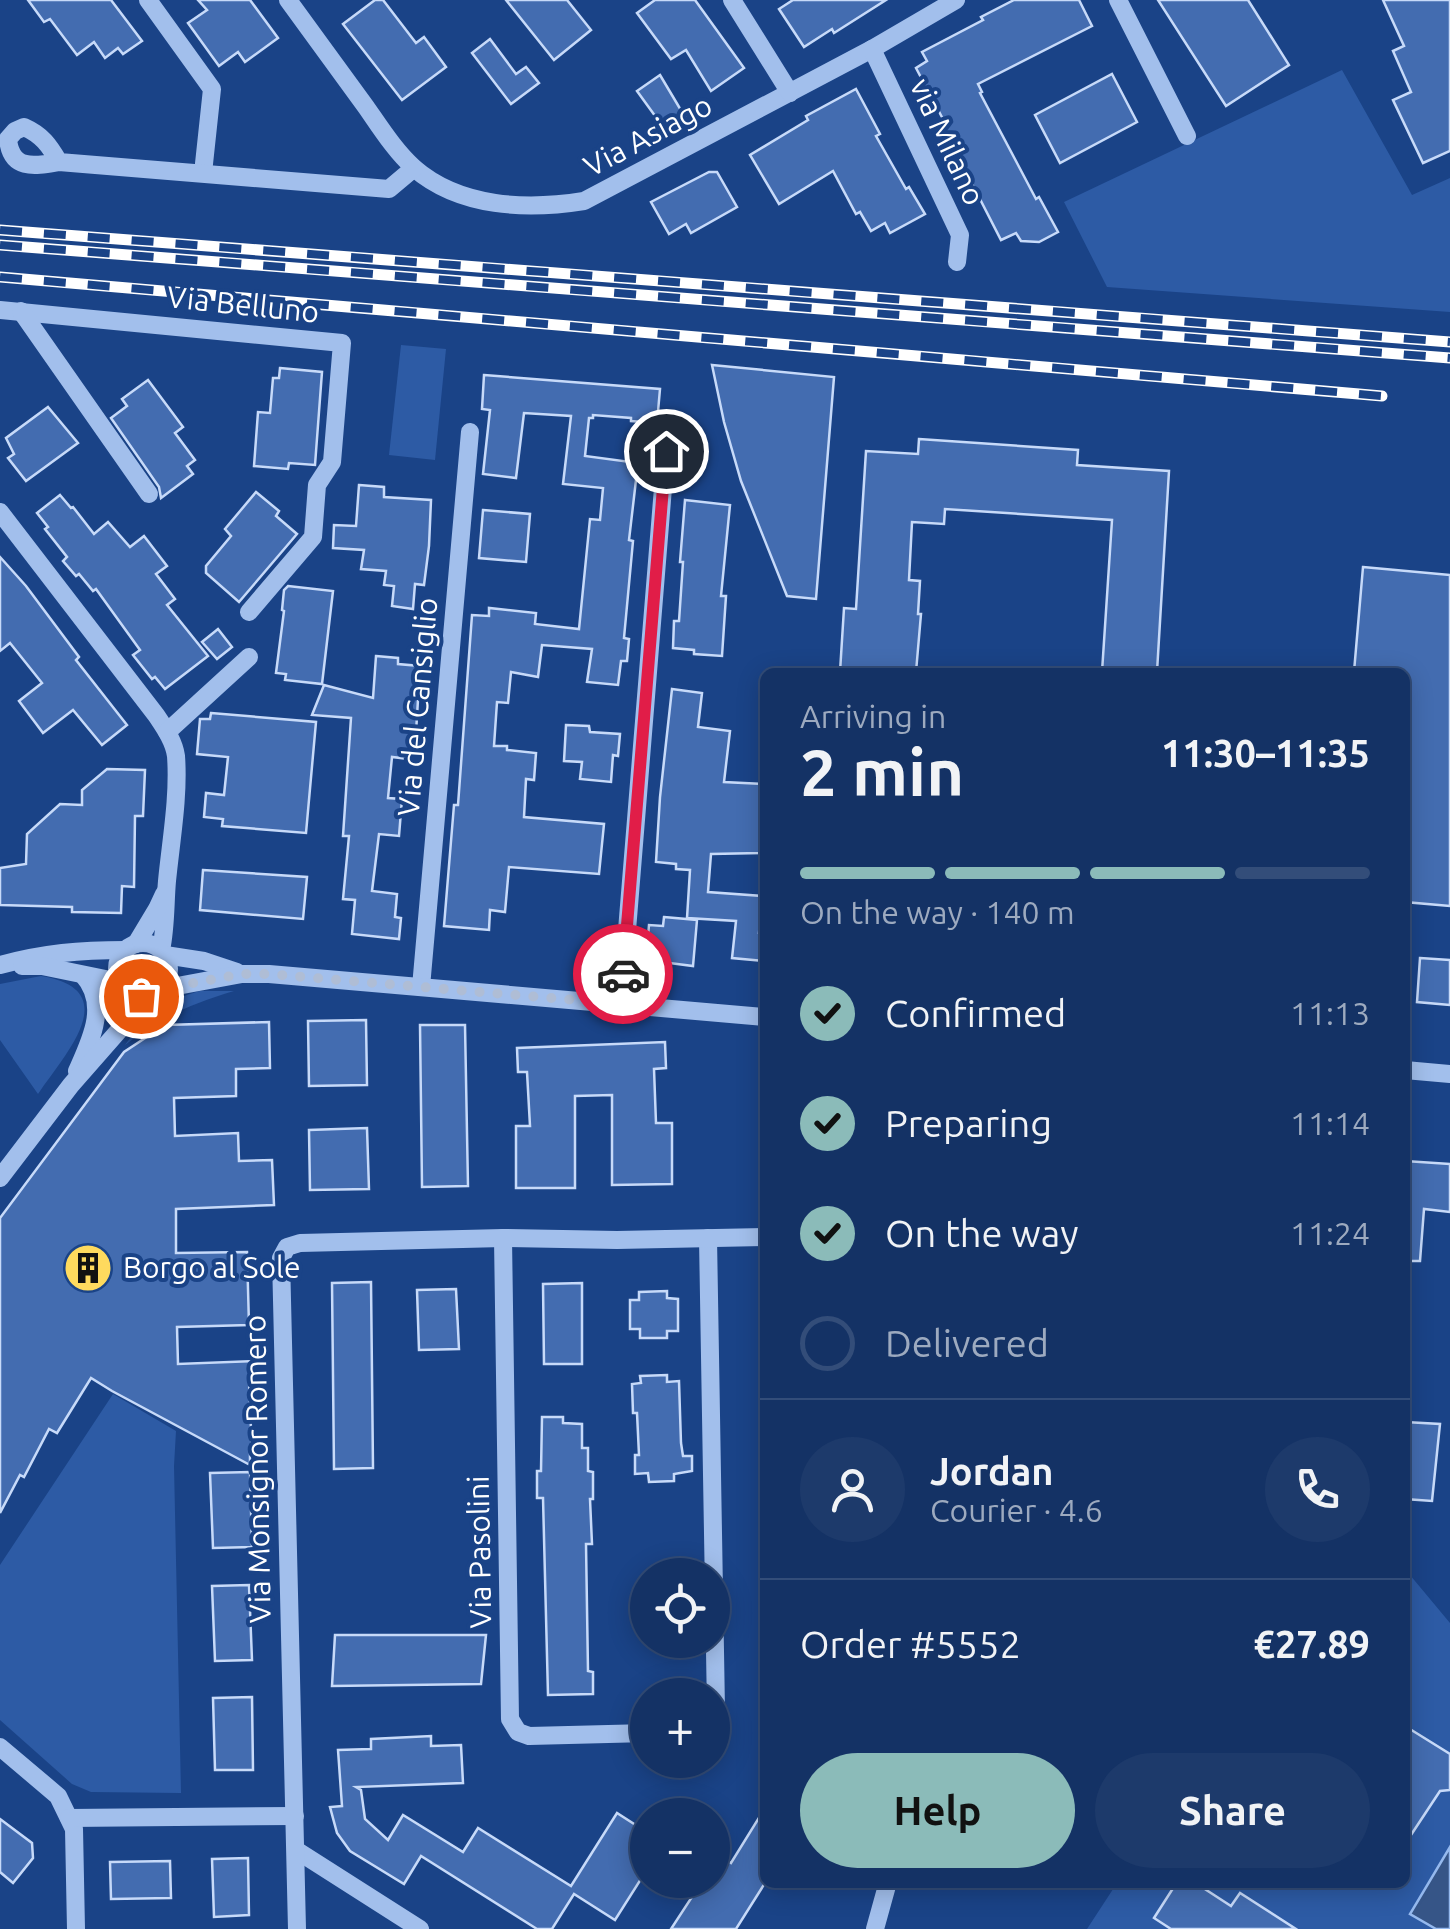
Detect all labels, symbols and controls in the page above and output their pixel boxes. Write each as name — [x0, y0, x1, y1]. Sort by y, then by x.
street label: via Milano — [904, 73, 992, 210]
street label: Via Asiago — [578, 87, 717, 183]
street label: Via Belluno — [165, 279, 321, 329]
pin — [624, 409, 709, 494]
icon: home — [639, 424, 694, 479]
street label: Via del Cansiglio — [390, 596, 444, 818]
text: Arriving in — [800, 698, 946, 734]
text: 11:30–11:35 — [1161, 732, 1370, 774]
text: 2 min — [800, 735, 964, 808]
text: On the way · 140 m — [800, 894, 1075, 930]
courier — [573, 924, 673, 1024]
icon: car — [596, 947, 651, 1002]
pin — [99, 954, 184, 1039]
icon: bag — [114, 969, 169, 1024]
icon: check — [800, 986, 855, 1041]
text: Confirmed — [885, 992, 1066, 1034]
text: 11:13 — [1290, 995, 1370, 1031]
icon: check — [800, 1096, 855, 1151]
text: Preparing — [885, 1102, 1052, 1144]
text: 11:14 — [1290, 1105, 1370, 1141]
icon: check — [800, 1206, 855, 1261]
text: On the way — [885, 1212, 1078, 1254]
text: 11:24 — [1290, 1215, 1370, 1251]
building icon: Borgo al Sole — [62, 1242, 114, 1294]
place label: Borgo al Sole — [123, 1250, 300, 1284]
street label: Via Monsignor Romero — [237, 1315, 277, 1623]
text: Delivered — [885, 1322, 1049, 1364]
button: person — [800, 1437, 905, 1542]
button: phone — [1265, 1437, 1370, 1542]
text: Jordan — [930, 1450, 1054, 1492]
street label: Via Pasolini — [461, 1475, 497, 1629]
text: Courier · 4.6 — [930, 1492, 1103, 1528]
map controls — [630, 1558, 730, 1898]
button: locate — [630, 1558, 730, 1658]
text: Order #5552 — [800, 1623, 1021, 1665]
text: €27.89 — [1253, 1623, 1370, 1665]
button: + — [630, 1678, 730, 1778]
button: Help — [800, 1753, 1075, 1868]
button: Share — [1095, 1753, 1370, 1868]
button: − — [630, 1798, 730, 1898]

